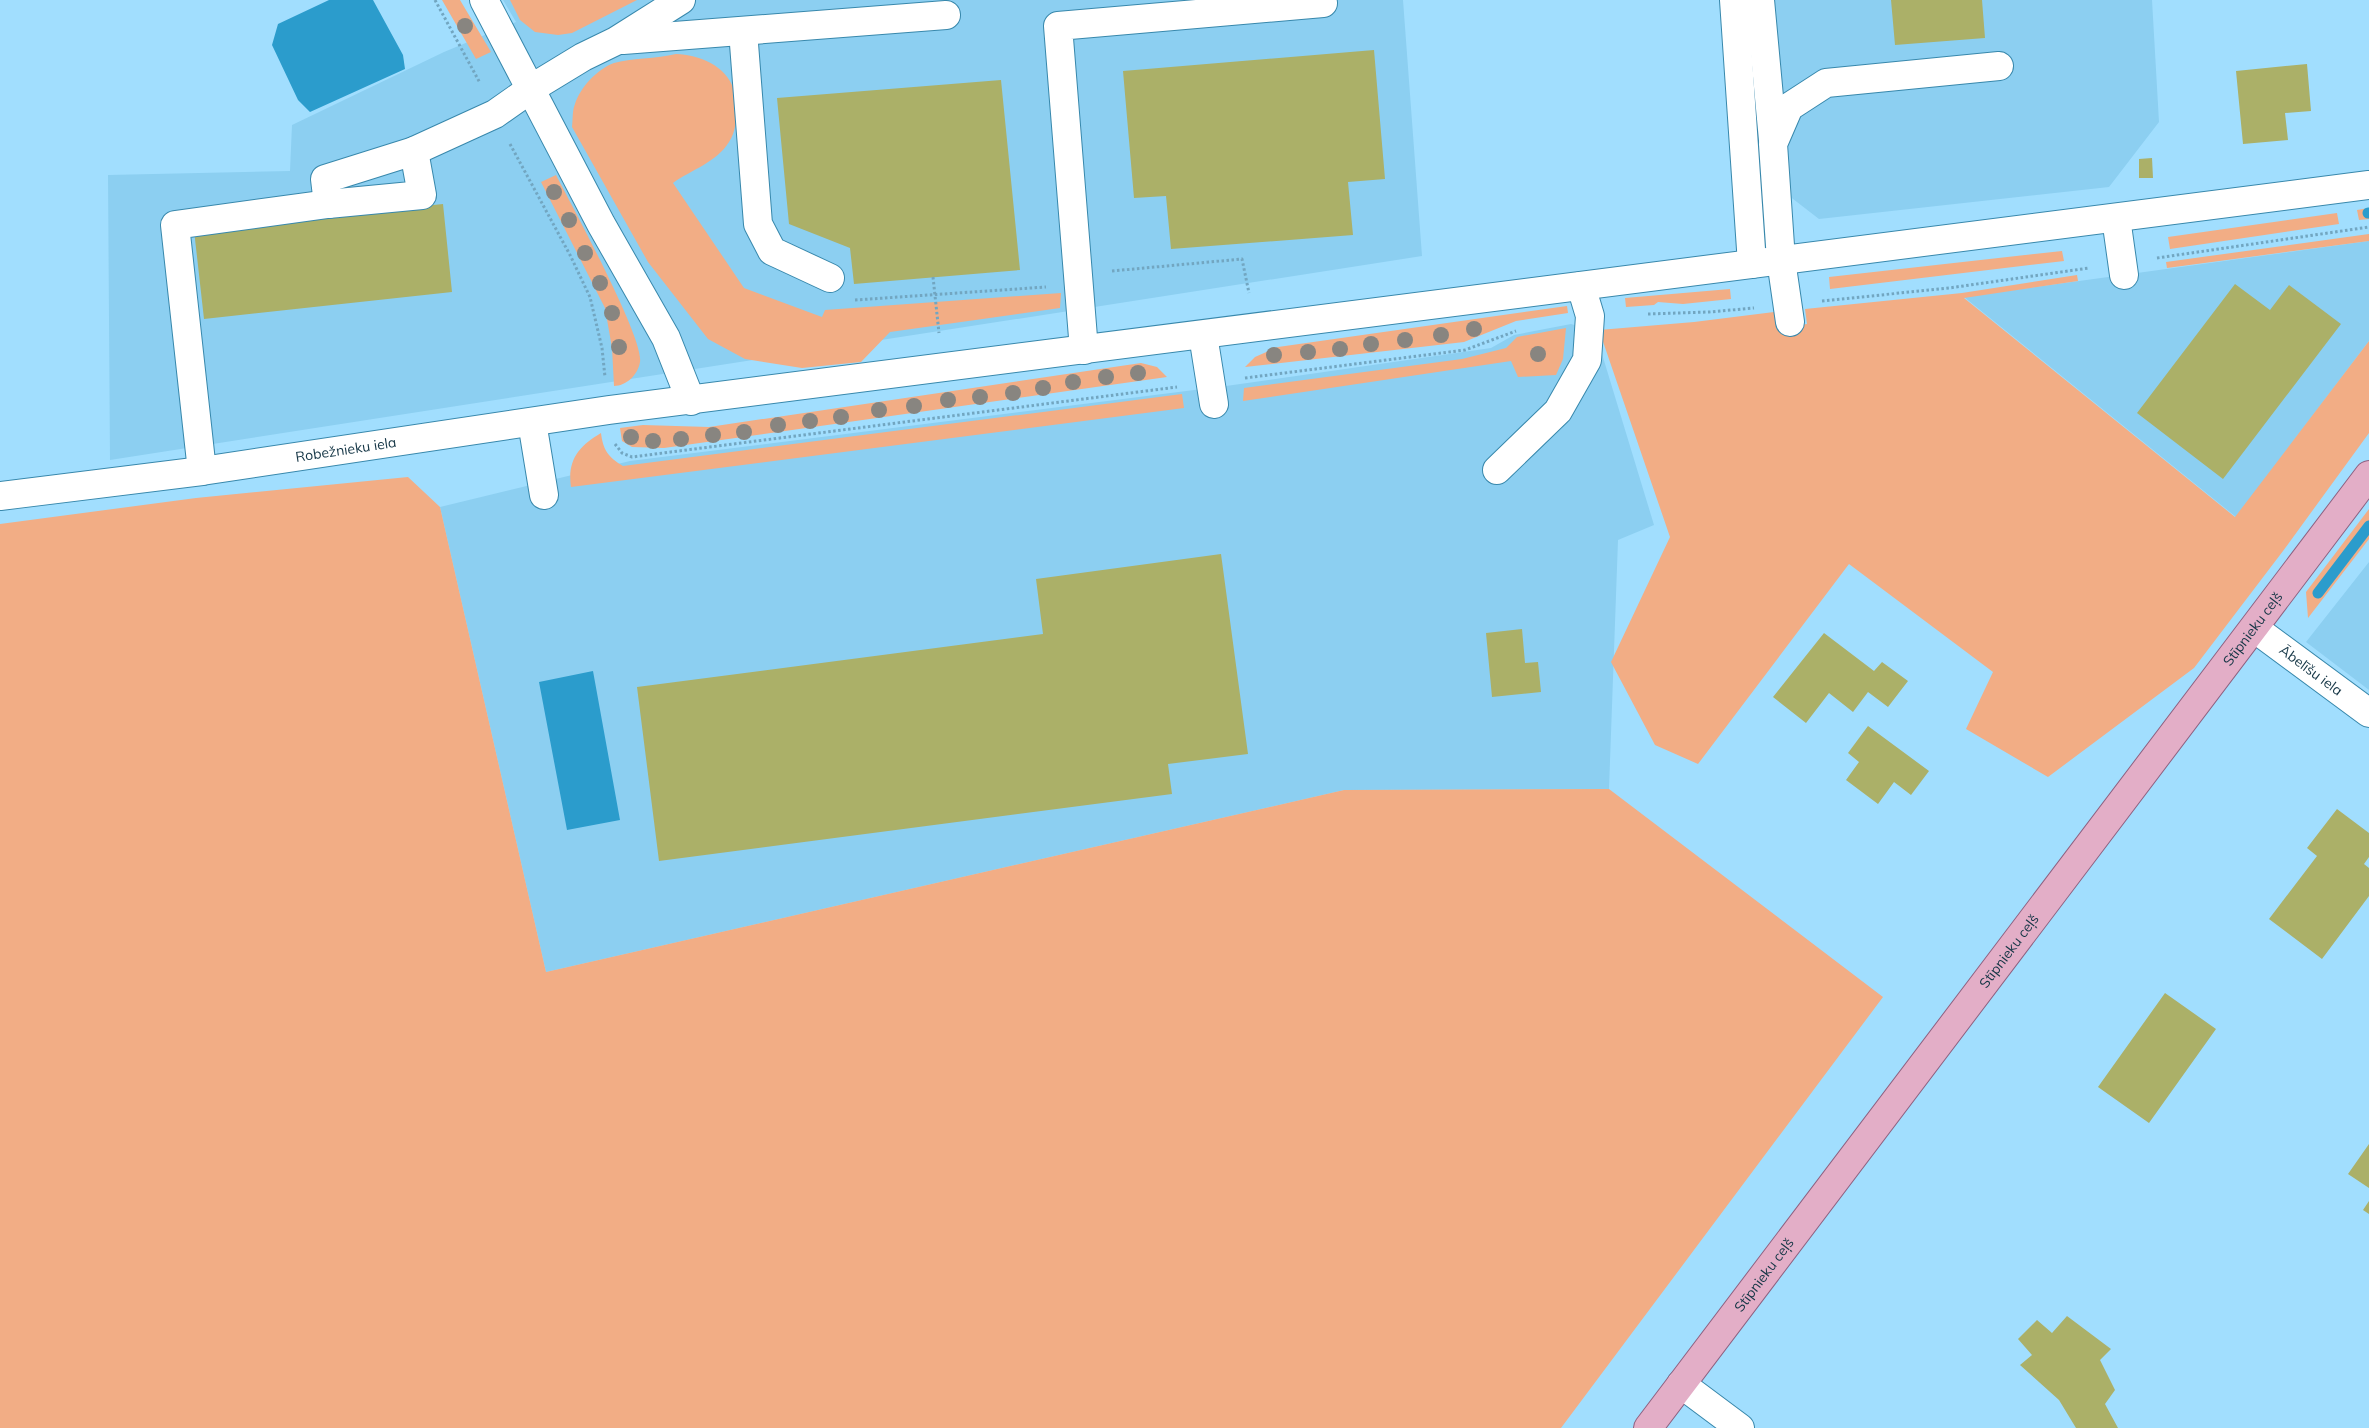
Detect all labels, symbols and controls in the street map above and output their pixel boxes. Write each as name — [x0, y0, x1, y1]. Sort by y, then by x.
street label: Robežnieku iela — [294, 433, 397, 466]
street label: Stīpnieku ceļš — [2219, 588, 2286, 670]
street label: Ābelīšu iela — [2276, 641, 2346, 700]
street label: Stīpnieku ceļš — [1975, 910, 2043, 992]
street label: Stīpnieku ceļš — [1730, 1234, 1798, 1315]

